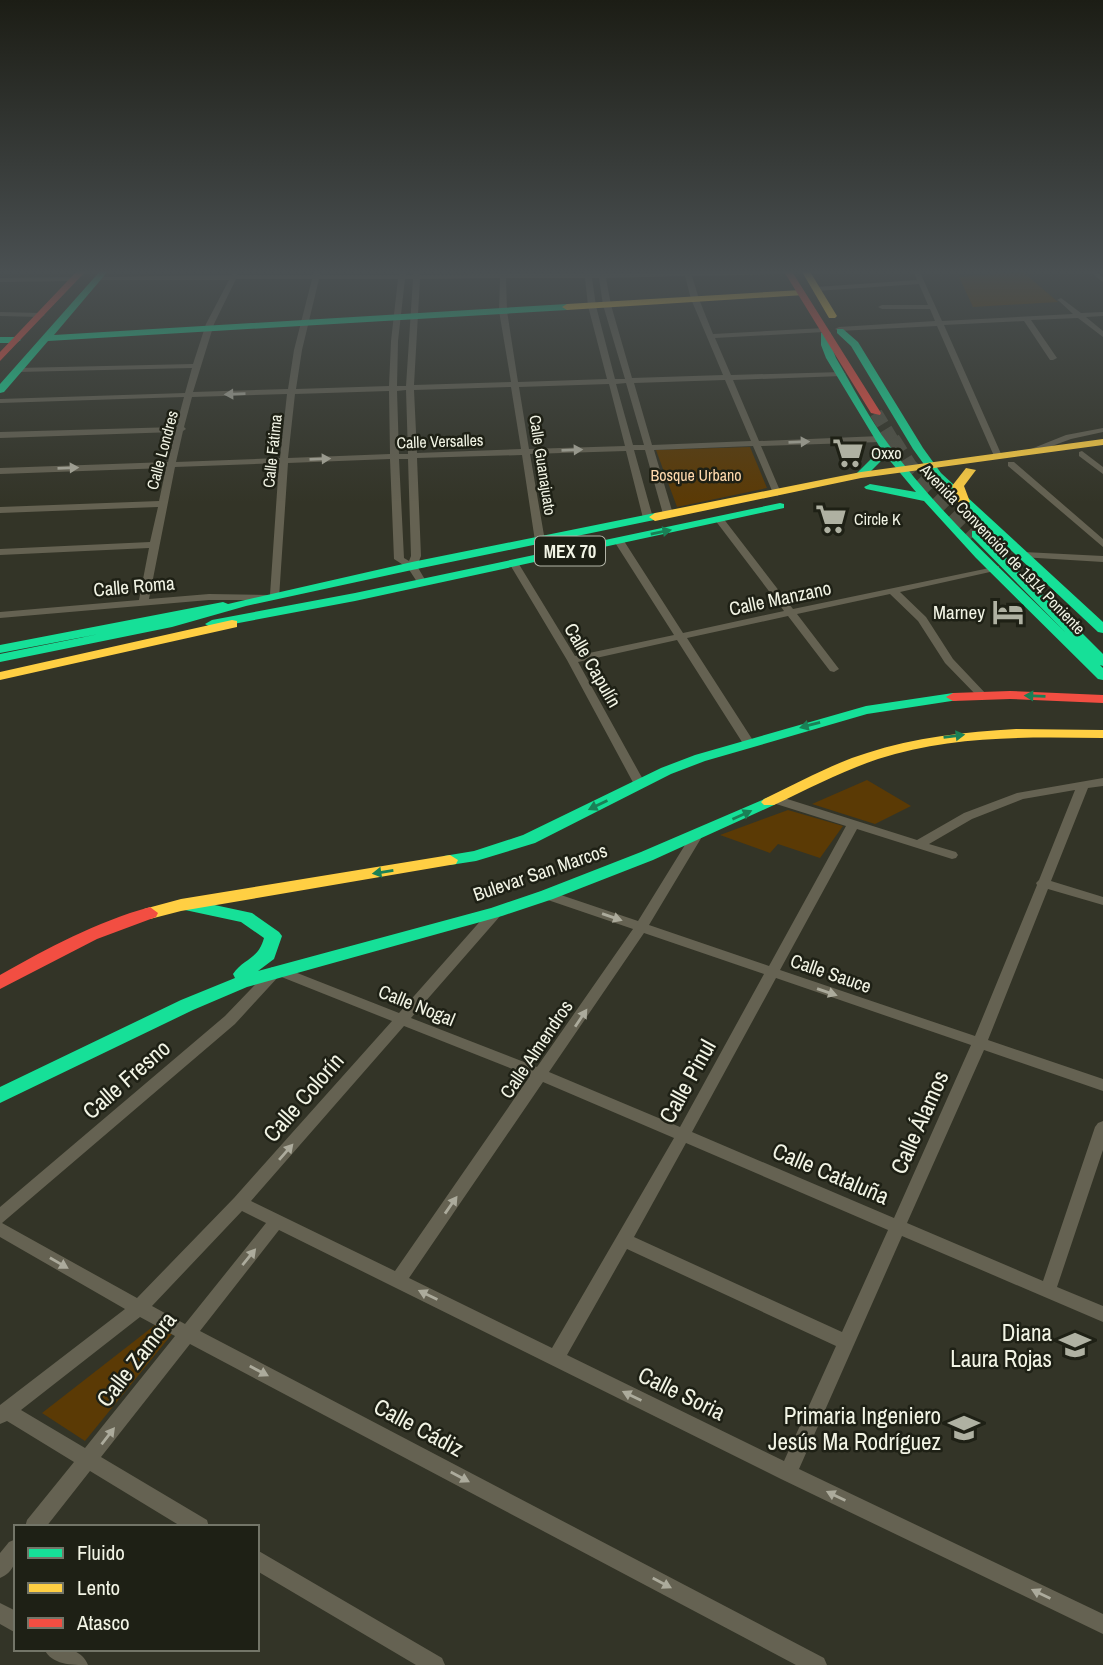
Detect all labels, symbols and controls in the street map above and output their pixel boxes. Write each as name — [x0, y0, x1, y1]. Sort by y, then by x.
one-way arrow — [223, 388, 245, 399]
street label: Calle Londres — [141, 408, 183, 492]
street label: Calle Fátima — [257, 412, 287, 489]
street label: Calle Guanajuato — [524, 413, 562, 517]
street label: Calle Versalles — [396, 428, 484, 454]
one-way arrow — [788, 436, 810, 448]
supermarket icon: Oxxo — [831, 436, 865, 470]
place label: Oxxo — [871, 442, 902, 464]
one-way arrow — [561, 444, 583, 456]
one-way arrow — [309, 453, 331, 464]
street label: Avenida Convención de 1914 Poniente — [915, 458, 1090, 639]
one-way arrow — [57, 463, 79, 474]
park label: Bosque Urbano — [650, 464, 742, 486]
supermarket icon: Circle K — [814, 502, 848, 536]
place label: Circle K — [854, 508, 901, 530]
one-way arrow — [650, 527, 672, 538]
road number: MEX 70 — [535, 536, 605, 566]
street label: Calle Roma — [92, 569, 176, 602]
street label: Calle Manzano — [726, 574, 834, 622]
hotel icon: Marney — [991, 595, 1025, 629]
place label: Marney — [933, 599, 985, 625]
street label: Calle Capulín — [558, 618, 628, 712]
one-way arrow — [1024, 691, 1046, 702]
one-way arrow — [799, 720, 821, 731]
one-way arrow — [943, 731, 965, 742]
one-way arrow — [588, 800, 608, 811]
one-way arrow — [732, 809, 752, 821]
street label: Bulevar San Marcos — [469, 837, 611, 907]
one-way arrow — [372, 867, 394, 878]
one-way arrow — [601, 912, 622, 923]
street label: Calle Sauce — [787, 947, 875, 999]
street label: Calle Nogal — [375, 978, 459, 1032]
one-way arrow — [816, 987, 837, 997]
street label: Calle Almendros — [494, 995, 579, 1103]
one-way arrow — [574, 1008, 587, 1027]
street label: Calle Fresno — [75, 1032, 177, 1126]
street label: Calle Pinul — [651, 1034, 723, 1128]
street label: Calle Colorín — [256, 1046, 350, 1148]
street label: Calle Álamos — [882, 1065, 956, 1179]
street label: Calle Cataluña — [768, 1135, 894, 1212]
one-way arrow — [277, 1144, 293, 1161]
one-way arrow — [444, 1196, 458, 1214]
one-way arrow — [241, 1248, 256, 1266]
one-way arrow — [50, 1256, 69, 1269]
one-way arrow — [418, 1290, 438, 1301]
street label: Calle Zamora — [89, 1304, 183, 1413]
place label: Diana Laura Rojas — [950, 1317, 1053, 1374]
school or university icon: Diana Laura Rojas — [1058, 1328, 1092, 1362]
street label: Calle Soria — [633, 1359, 731, 1428]
one-way arrow — [249, 1365, 269, 1377]
street label: Calle Cádiz — [369, 1390, 469, 1464]
one-way arrow — [622, 1390, 642, 1401]
place label: Primaria Ingeniero Jesús Ma Rodríguez — [768, 1400, 941, 1457]
school or university icon: Primaria Ingeniero Jesús Ma Rodríguez — [947, 1411, 981, 1445]
one-way arrow — [100, 1427, 115, 1445]
one-way arrow — [451, 1471, 471, 1483]
one-way arrow — [826, 1490, 846, 1502]
legend — [14, 1525, 259, 1651]
text: Fluido — [77, 1538, 125, 1567]
text: Lento — [77, 1573, 120, 1602]
one-way arrow — [652, 1578, 672, 1589]
one-way arrow — [1031, 1589, 1052, 1600]
text: Atasco — [76, 1608, 130, 1637]

